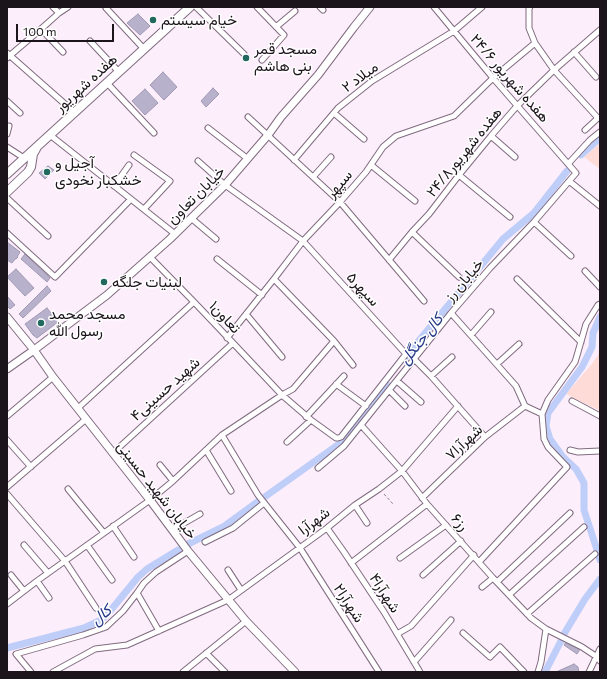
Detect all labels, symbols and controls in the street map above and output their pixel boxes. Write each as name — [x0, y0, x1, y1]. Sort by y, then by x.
place label: خیام سیستم — [161, 11, 237, 29]
marker: خیام سیستم — [148, 15, 158, 25]
scale bar — [18, 16, 116, 42]
text: 100 m — [23, 24, 57, 38]
street label: هفده شهریور ۲۴/۶ — [467, 30, 553, 126]
place label: مسجد قمر بنی هاشم — [254, 40, 317, 75]
street label: هفده شهریور — [51, 50, 121, 116]
marker: مسجد قمر بنی هاشم — [241, 53, 251, 63]
street label: میلاد ۲ — [338, 58, 382, 96]
street label: هفده شهریور۲۴/۸ — [422, 104, 506, 200]
place label: آجیل و خشکبار نخودی — [55, 154, 141, 189]
street label: خیابان تعاون — [163, 162, 229, 228]
street label: سپهر — [322, 166, 356, 202]
marker: آجیل و خشکبار نخودی — [42, 167, 52, 177]
street label: خیابان رز — [441, 255, 487, 305]
street label: سپهر۵ — [343, 268, 383, 310]
place label: لبنیات جلگه — [112, 273, 182, 291]
marker: لبنیات جلگه — [99, 277, 109, 287]
street label: تعاون۱ — [205, 297, 245, 337]
place label: مسجد محمد رسول الله — [49, 305, 126, 340]
water label: کال جنگل — [395, 310, 447, 368]
marker: مسجد محمد رسول الله — [36, 318, 46, 328]
street label: شهید حسینی۴ — [127, 353, 203, 425]
street label: شهرآرا۷ — [442, 420, 486, 464]
street label: خیابان شهید حسینی — [113, 437, 201, 543]
street label: شهرآرا — [295, 503, 333, 539]
street label: رز۶ — [448, 510, 472, 534]
street label: شهرآرا۴ — [366, 570, 404, 616]
street label: شهرآرا۲ — [330, 580, 368, 626]
water label: کال — [87, 601, 115, 629]

